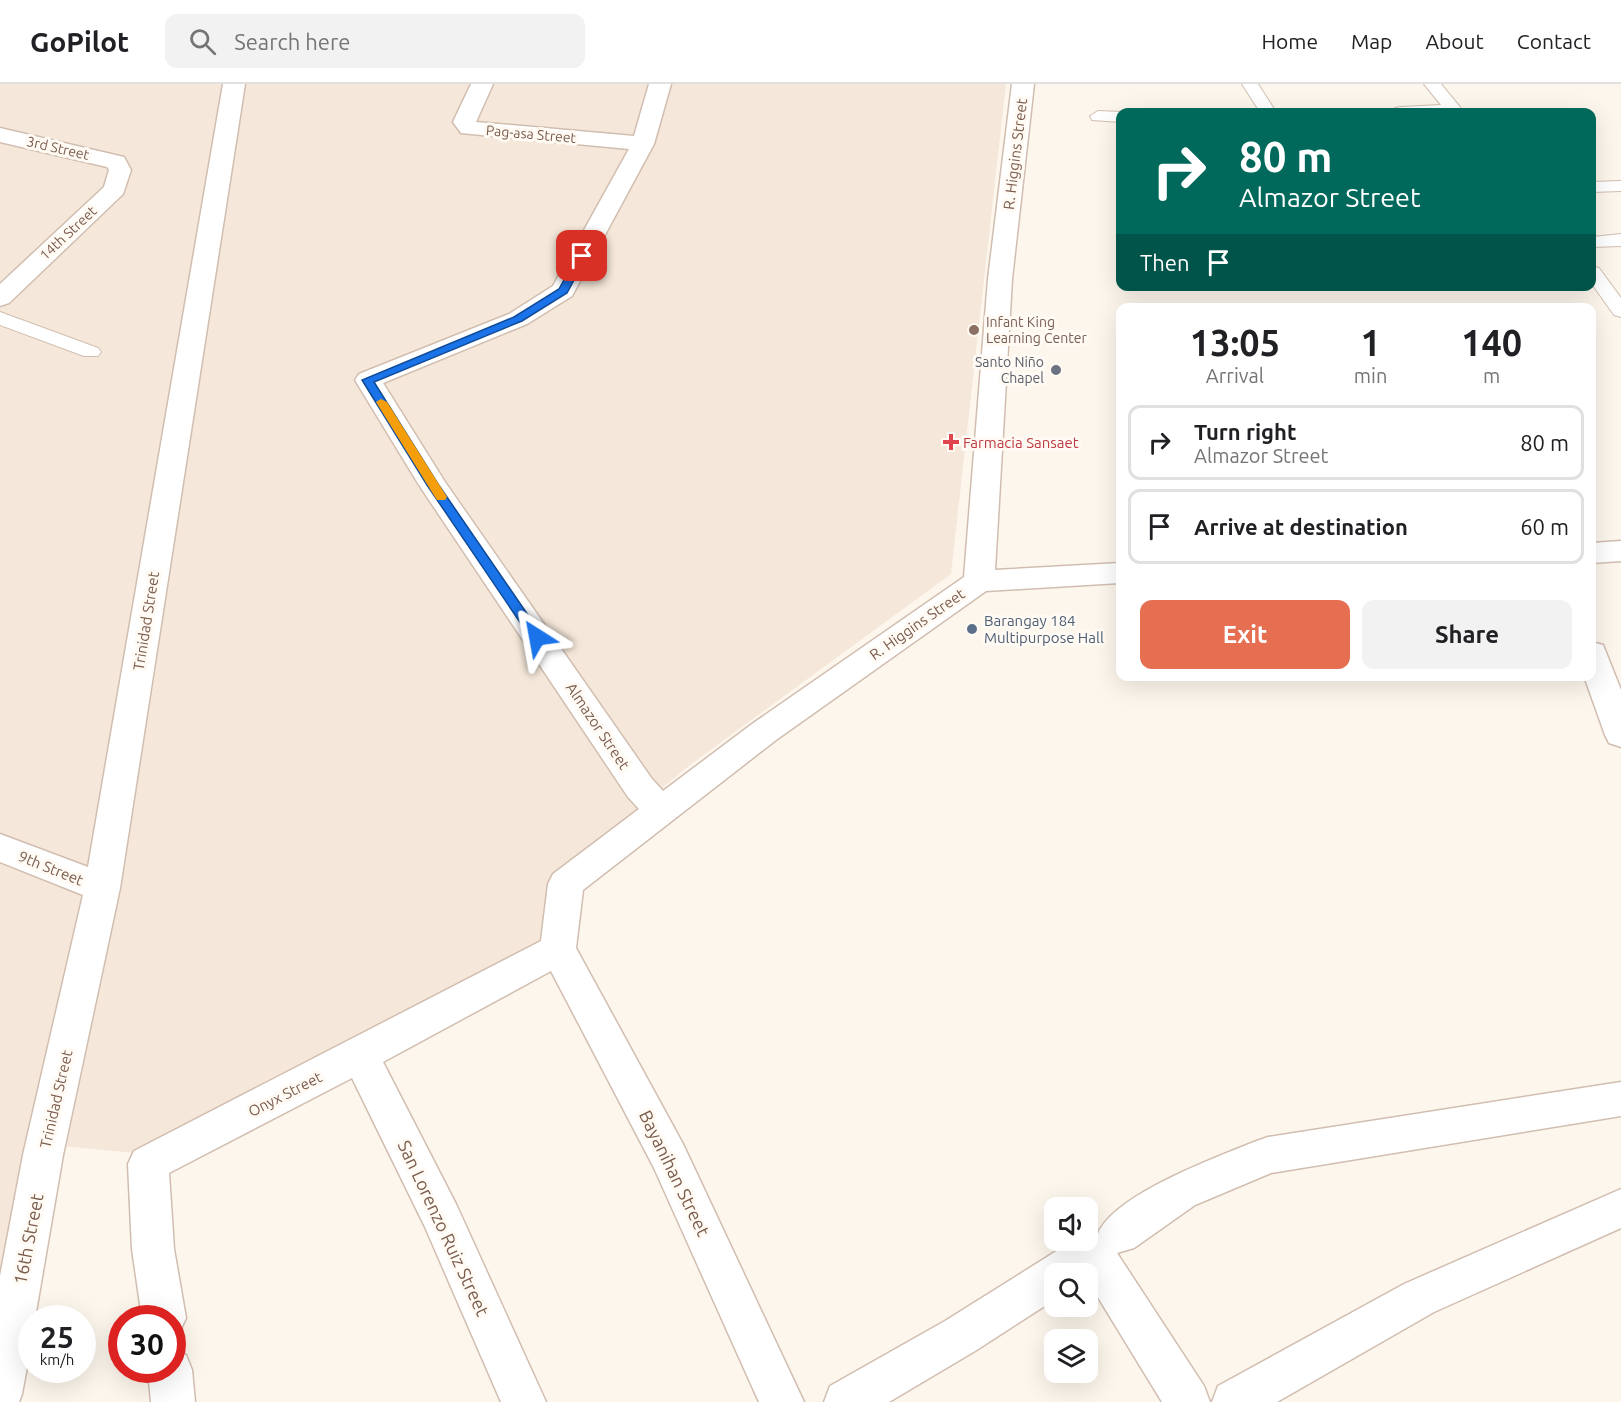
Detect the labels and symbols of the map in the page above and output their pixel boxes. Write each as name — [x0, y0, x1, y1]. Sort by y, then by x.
street label: R. Higgins Street — [1000, 97, 1030, 211]
street label: Pag-asa Street — [485, 122, 577, 146]
street label: 3rd Street — [25, 133, 91, 163]
street label: 14th Street — [36, 202, 100, 263]
pin — [556, 230, 607, 281]
place label: Infant King Learning Center — [986, 314, 1087, 346]
marker: Infant King Learning Center — [967, 323, 981, 337]
place label: Santo Niño Chapel — [975, 354, 1044, 386]
marker: Santo Niño Chapel — [1049, 363, 1063, 377]
place label: Farmacia Sansaet — [963, 434, 1079, 451]
marker: Farmacia Sansaet — [944, 435, 958, 449]
street label: Trinidad Street — [130, 570, 162, 672]
street label: R. Higgins Street — [866, 585, 968, 663]
position arrow — [505, 605, 569, 669]
place label: Barangay 184 Multipurpose Hall — [984, 612, 1104, 646]
marker: Barangay 184 Multipurpose Hall — [965, 622, 979, 636]
street label: Almazor Street — [563, 679, 633, 773]
street label: 9th Street — [16, 847, 86, 889]
street label: Trinidad Street — [36, 1048, 76, 1150]
street label: Onyx Street — [245, 1068, 325, 1120]
street label: Bayanihan Street — [636, 1107, 714, 1239]
street label: San Lorenzo Ruiz Street — [395, 1137, 493, 1319]
street label: 16th Street — [9, 1192, 47, 1286]
speed limit sign: 30 — [108, 1305, 186, 1383]

